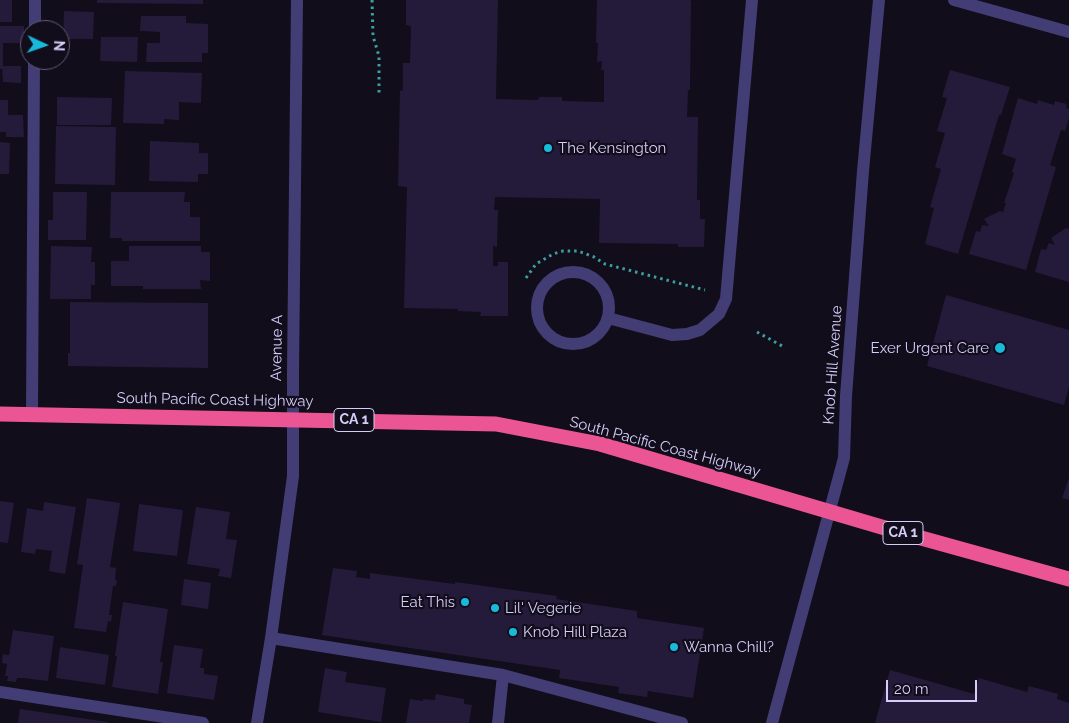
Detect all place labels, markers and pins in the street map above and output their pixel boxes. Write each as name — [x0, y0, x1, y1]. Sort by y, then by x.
place label: The Kensington — [558, 139, 666, 157]
marker: The Kensington — [542, 142, 554, 154]
place label: Exer Urgent Care — [871, 339, 989, 357]
marker: Exer Urgent Care — [993, 341, 1007, 355]
place label: Eat This — [401, 593, 455, 611]
marker: Eat This — [459, 596, 471, 608]
place label: Lil' Vegerie — [505, 599, 581, 617]
marker: Lil' Vegerie — [489, 602, 501, 614]
place label: Knob Hill Plaza — [523, 623, 627, 641]
marker: Knob Hill Plaza — [507, 626, 519, 638]
place label: Wanna Chill? — [684, 638, 774, 656]
marker: Wanna Chill? — [668, 641, 680, 653]

